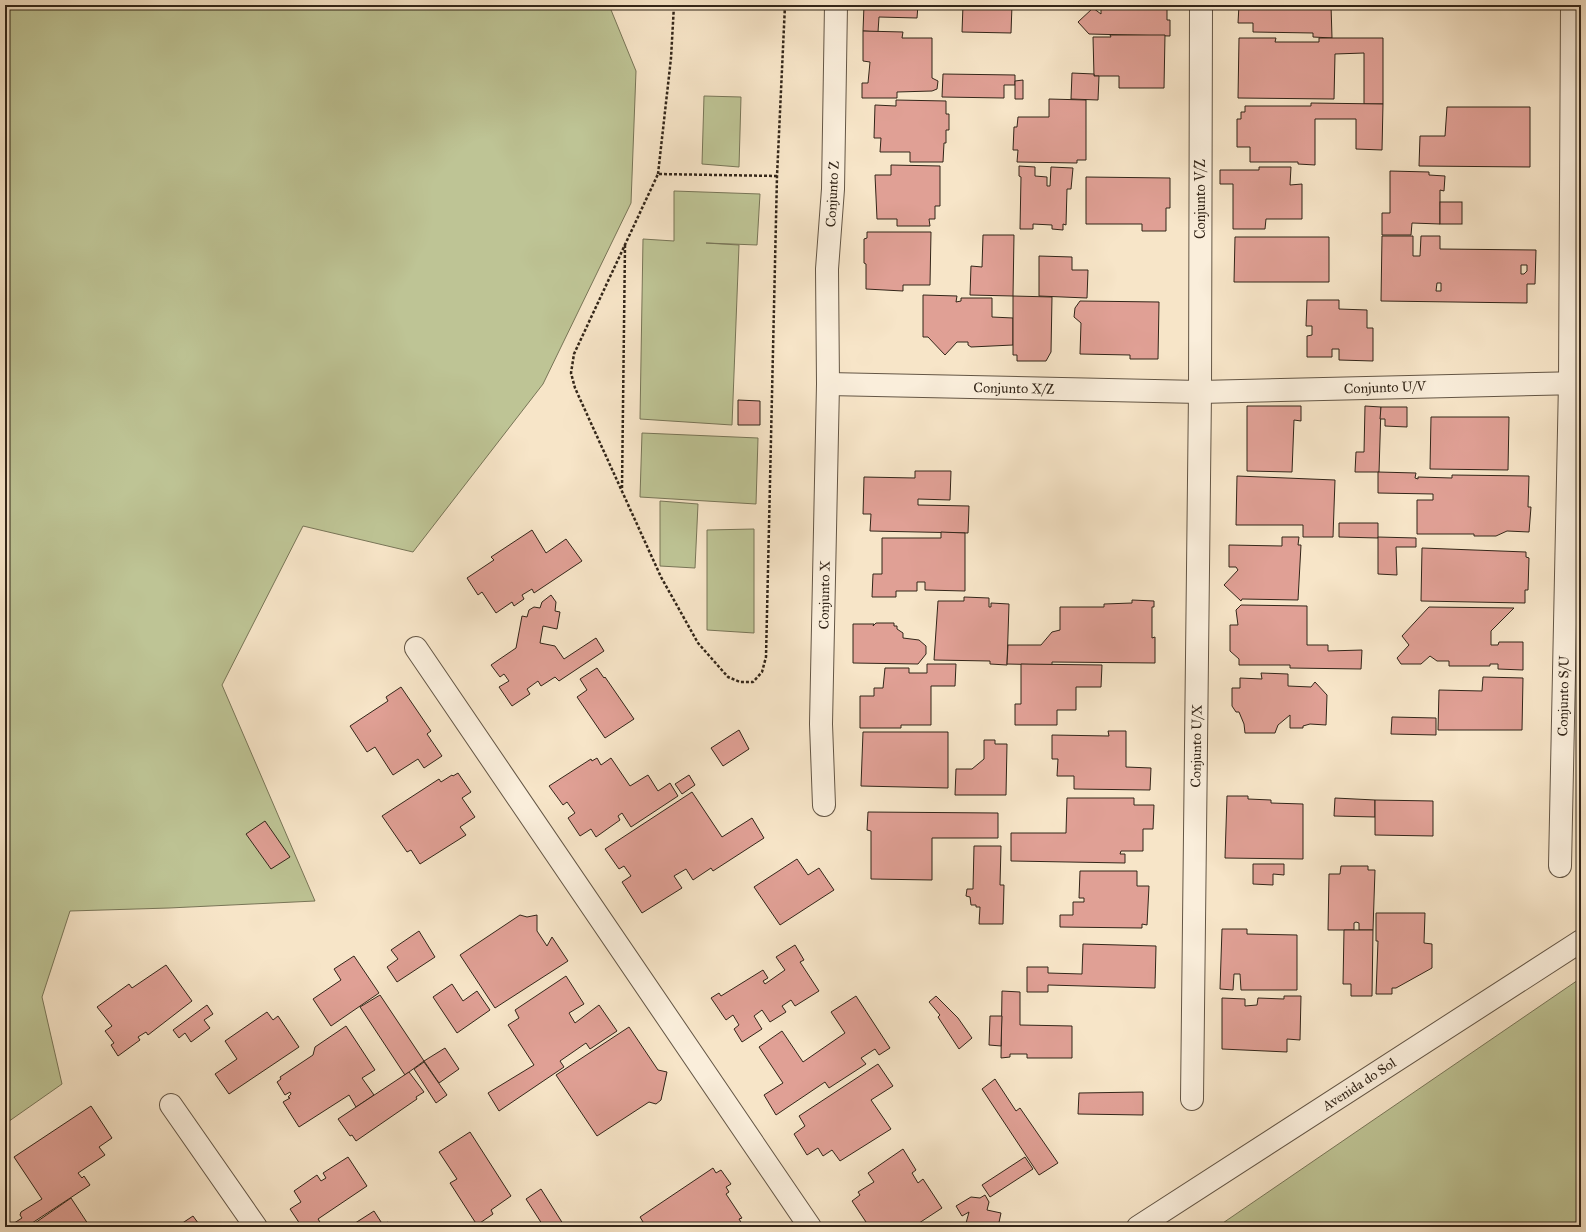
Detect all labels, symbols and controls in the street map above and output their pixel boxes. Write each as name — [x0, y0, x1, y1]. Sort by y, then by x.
street label: Conjunto V/Z — [1192, 159, 1209, 239]
street label: Conjunto Z — [822, 160, 843, 228]
street label: Conjunto U/V — [1344, 378, 1428, 397]
street label: Conjunto X/Z — [973, 379, 1055, 398]
street label: Conjunto X — [815, 560, 834, 629]
street label: Conjunto S/U — [1554, 655, 1573, 736]
street label: Conjunto U/X — [1187, 704, 1206, 788]
street label: Avenida do Sol — [1318, 1054, 1400, 1115]

